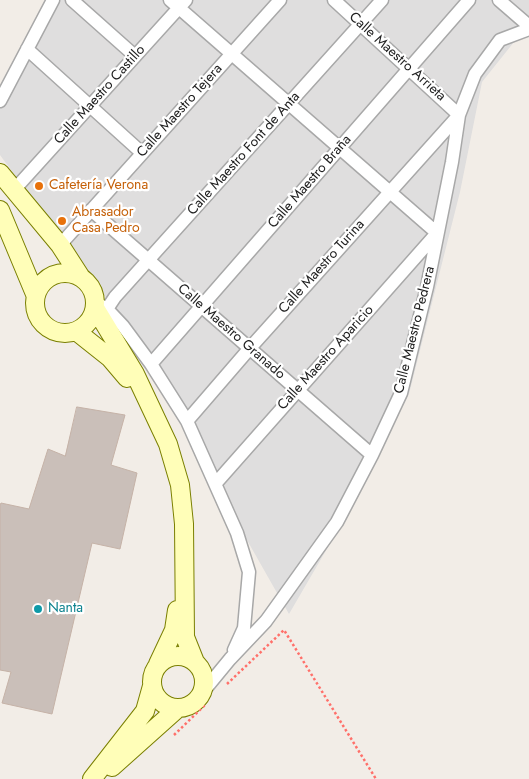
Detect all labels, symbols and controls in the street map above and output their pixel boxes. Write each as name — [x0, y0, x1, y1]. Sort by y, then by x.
street label: Calle Maestro Arrieta — [345, 9, 449, 105]
street label: Calle Maestro Castillo — [51, 42, 149, 148]
street label: Calle Maestro Tejera — [134, 61, 226, 161]
street label: Calle Maestro Font de Anta — [184, 89, 304, 219]
street label: Calle Maestro Braña — [265, 132, 355, 232]
place label: Cafetería Verona — [49, 178, 148, 194]
marker: Cafetería Verona — [33, 180, 45, 192]
place label: Abrasador Casa Pedro — [72, 205, 140, 238]
marker: Abrasador Casa Pedro — [56, 215, 68, 227]
street label: Calle Maestro Turina — [276, 217, 368, 317]
street label: Calle Maestro Pedrera — [391, 265, 439, 395]
street label: Calle Maestro Granado — [174, 281, 288, 383]
street label: Calle Maestro Aparicio — [275, 302, 377, 414]
place label: Nanta — [48, 601, 83, 617]
marker: Nanta — [32, 603, 44, 615]

